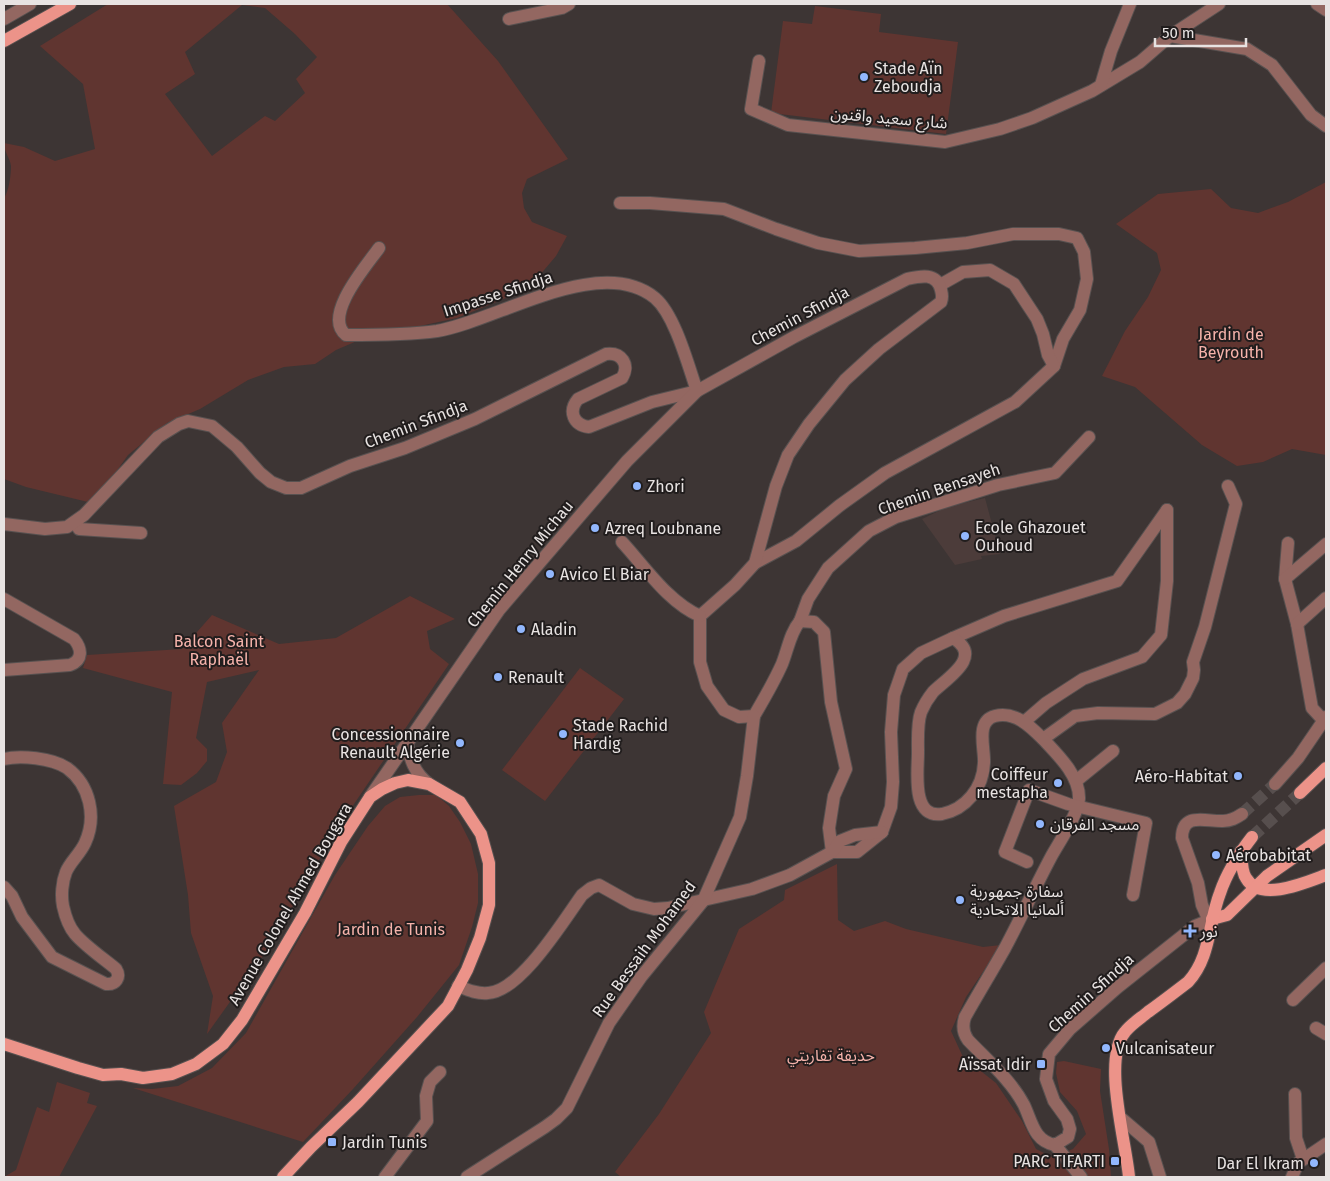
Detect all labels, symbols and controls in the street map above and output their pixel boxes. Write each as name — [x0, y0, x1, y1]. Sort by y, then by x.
scale bar — [1155, 15, 1246, 47]
text: 50 m — [1162, 24, 1195, 42]
place label: Stade Aïn Zeboudja — [874, 59, 943, 96]
marker: Stade Aïn Zeboudja — [858, 71, 870, 83]
street label: شارع سعيد واقنون — [830, 103, 948, 136]
street label: Impasse Sfindja — [441, 267, 555, 321]
street label: Chemin Sfindja — [748, 282, 852, 350]
park label: Jardin de Beyrouth — [1198, 325, 1264, 362]
street label: Chemin Sfindja — [362, 396, 470, 452]
street label: Chemin Bensayeh — [875, 459, 1003, 519]
place label: Zhori — [647, 477, 685, 496]
marker: Zhori — [631, 480, 643, 492]
street label: Chemin Henry Michau — [463, 497, 577, 631]
place label: Ecole Ghazouet Ouhoud — [975, 518, 1086, 555]
place label: Azreq Loubnane — [605, 519, 721, 538]
marker: Azreq Loubnane — [589, 522, 601, 534]
marker: Ecole Ghazouet Ouhoud — [959, 530, 971, 542]
place label: Avico El Biar — [560, 565, 650, 584]
marker: Avico El Biar — [544, 568, 556, 580]
place label: Aladin — [531, 620, 577, 639]
marker: Aladin — [515, 623, 527, 635]
park label: Balcon Saint Raphaël — [174, 632, 264, 669]
place label: Renault — [508, 668, 564, 687]
marker: Renault — [492, 671, 504, 683]
place label: Stade Rachid Hardig — [573, 716, 668, 753]
place label: Concessionnaire Renault Algérie — [332, 725, 450, 762]
marker: Stade Rachid Hardig — [557, 728, 569, 740]
marker: Concessionnaire Renault Algérie — [454, 737, 466, 749]
place label: Coiffeur mestapha — [976, 765, 1049, 802]
place label: Aéro-Habitat — [1135, 767, 1228, 786]
marker: Aéro-Habitat — [1232, 770, 1244, 782]
marker: Coiffeur mestapha — [1052, 777, 1064, 789]
street label: Avenue Colonel Ahmed Bougara — [224, 799, 356, 1009]
place label: مسجد الفرقان — [1050, 815, 1139, 834]
marker: مسجد الفرقان — [1034, 818, 1046, 830]
place label: Aérobabitat — [1226, 846, 1311, 865]
marker: Aérobabitat — [1210, 849, 1222, 861]
street label: Rue Bessaih Mohamed — [588, 877, 700, 1021]
place label: سفارة جمهورية ألمانيا الاتحادية — [970, 882, 1064, 919]
marker: سفارة جمهورية ألمانيا الاتحادية — [954, 894, 966, 906]
park label: Jardin de Tunis — [337, 920, 445, 939]
place label: نور — [1199, 922, 1218, 941]
marker: نور — [1184, 925, 1196, 937]
street label: Chemin Sfindja — [1044, 950, 1138, 1036]
place label: Vulcanisateur — [1116, 1039, 1215, 1058]
marker: Vulcanisateur — [1100, 1042, 1112, 1054]
park label: حديقة تفاريتي — [787, 1046, 875, 1067]
place label: Aïssat Idir — [959, 1055, 1032, 1074]
marker: Aïssat Idir — [1035, 1058, 1047, 1070]
place label: Jardin Tunis — [342, 1133, 427, 1152]
marker: Jardin Tunis — [326, 1136, 338, 1148]
place label: PARC TIFARTI — [1013, 1152, 1105, 1171]
place label: Dar El Ikram — [1216, 1154, 1304, 1173]
marker: PARC TIFARTI — [1109, 1155, 1121, 1167]
marker: Dar El Ikram — [1308, 1157, 1320, 1169]

